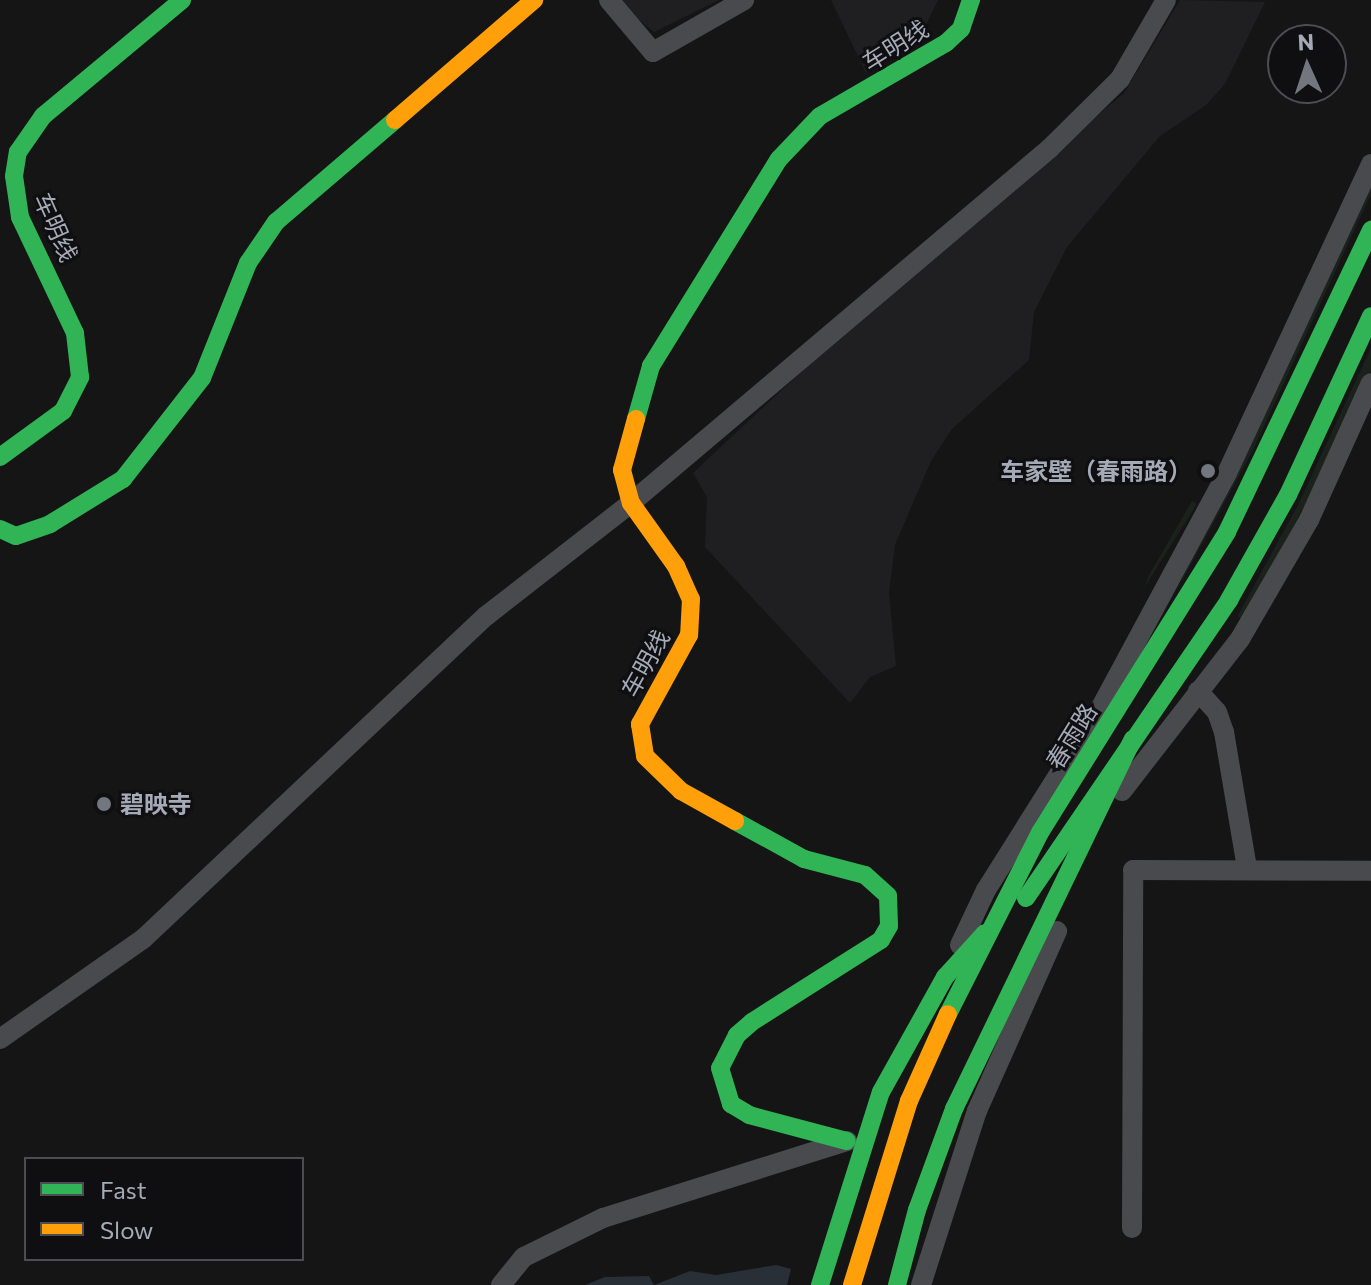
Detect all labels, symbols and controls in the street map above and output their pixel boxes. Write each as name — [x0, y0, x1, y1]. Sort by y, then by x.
street label: 车明线 — [857, 14, 933, 76]
north arrow — [1267, 24, 1347, 104]
text: N — [1297, 28, 1315, 55]
street label: 车明线 — [28, 188, 84, 266]
place label: 车家壁（春雨路） — [1000, 457, 1192, 485]
marker: 车家壁（春雨路） — [1199, 462, 1217, 480]
street label: 车明线 — [615, 625, 675, 701]
street label: 春雨路 — [1040, 698, 1102, 774]
place label: 碧映寺 — [120, 790, 192, 818]
marker: 碧映寺 — [95, 795, 113, 813]
legend — [24, 1157, 304, 1261]
text: Fast — [100, 1175, 147, 1204]
text: Slow — [100, 1215, 153, 1244]

